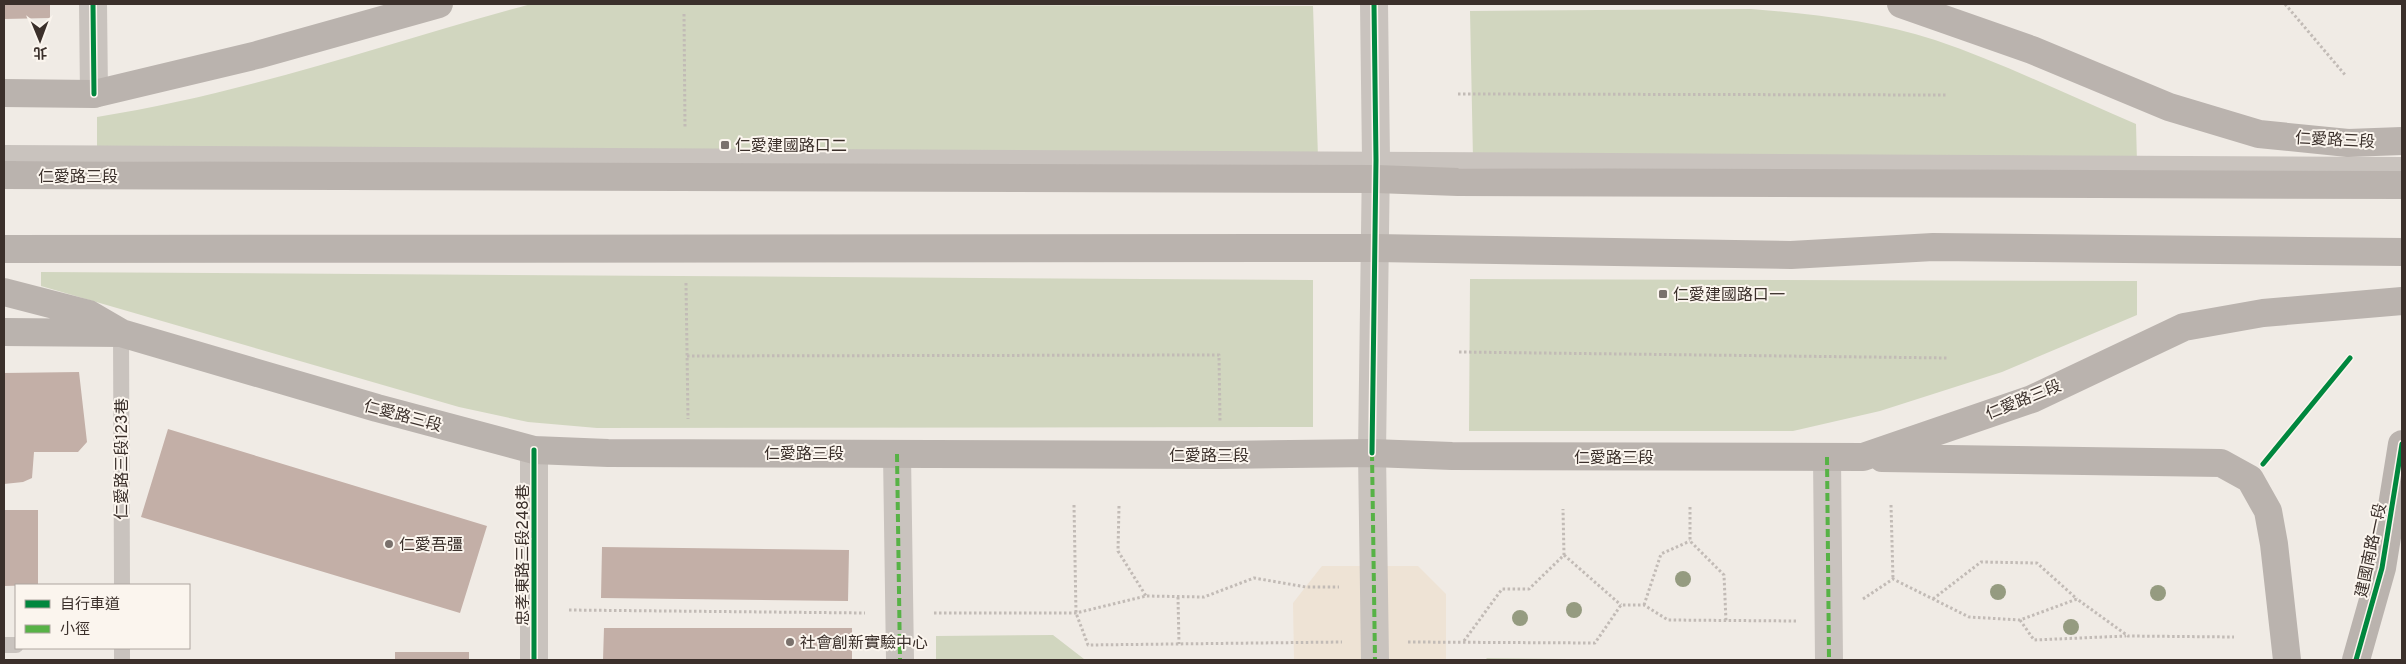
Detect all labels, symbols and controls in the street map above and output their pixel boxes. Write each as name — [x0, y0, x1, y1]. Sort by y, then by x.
north arrow — [15, 15, 65, 65]
text: 北 — [33, 43, 47, 60]
street label: 仁愛路三段 — [2294, 129, 2375, 153]
place label: 仁愛建國路口二 — [735, 137, 847, 157]
marker: 仁愛建國路口二 — [719, 139, 731, 151]
street label: 仁愛路三段 — [38, 168, 118, 188]
place label: 仁愛建國路口一 — [1673, 286, 1785, 306]
marker: 仁愛建國路口一 — [1657, 288, 1669, 300]
street label: 仁愛路三段 — [1983, 377, 2065, 425]
street label: 仁愛路三段 — [361, 397, 444, 437]
street label: 仁愛路三段123巷 — [113, 398, 133, 520]
street label: 仁愛路三段 — [764, 445, 844, 465]
street label: 仁愛路三段 — [1169, 447, 1249, 467]
street label: 仁愛路三段 — [1574, 449, 1654, 469]
street label: 忠孝東路三段248巷 — [514, 484, 534, 626]
street label: 建國南路一段 — [2352, 501, 2392, 599]
place label: 仁愛吾彊 — [399, 536, 463, 556]
marker: 仁愛吾彊 — [383, 538, 395, 550]
legend — [15, 584, 190, 649]
text: 自行車道 — [60, 596, 120, 615]
text: 小徑 — [60, 621, 90, 640]
place label: 社會創新實驗中心 — [800, 634, 928, 654]
marker: 社會創新實驗中心 — [784, 636, 796, 648]

